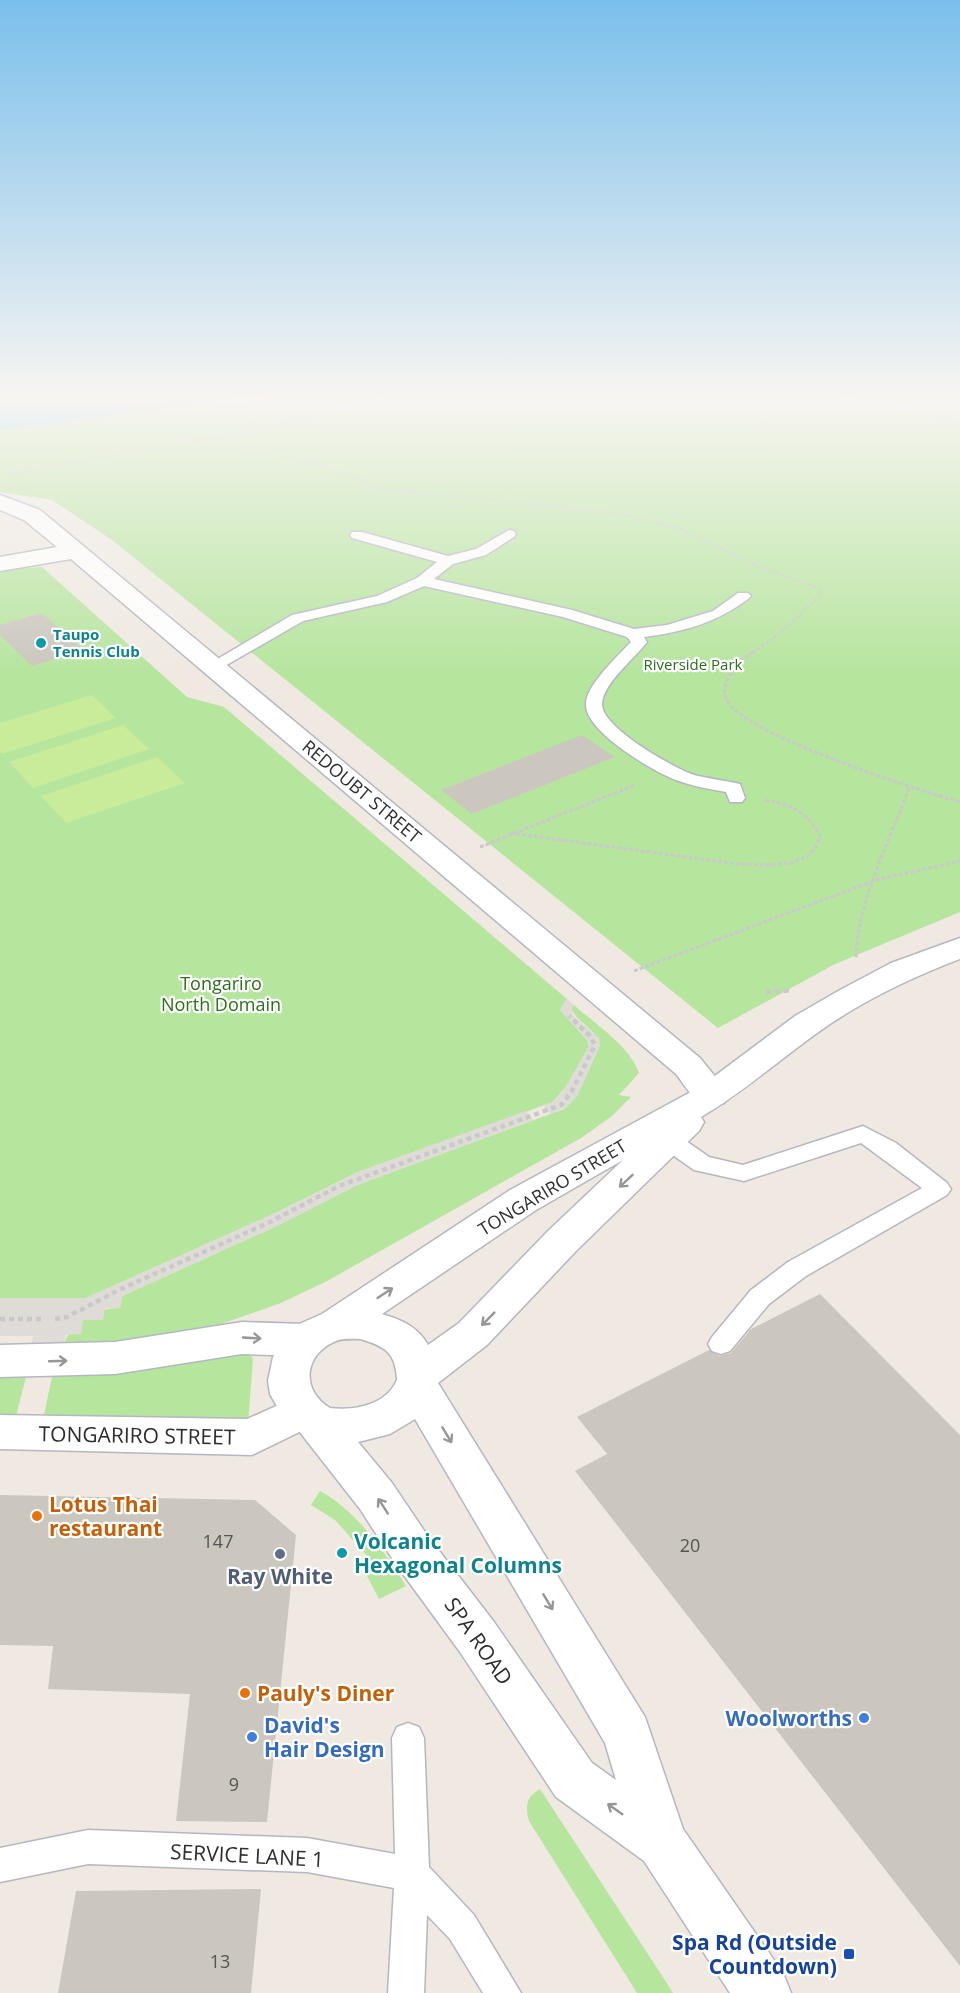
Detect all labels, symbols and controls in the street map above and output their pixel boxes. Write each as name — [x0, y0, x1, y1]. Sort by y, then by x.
place label: Taupo Tennis Club — [53, 624, 140, 661]
marker: Taupo Tennis Club — [34, 636, 48, 650]
park label: Riverside Park — [644, 654, 743, 674]
street label: REDOUBT STREET — [297, 734, 427, 848]
park label: Tongariro North Domain — [161, 971, 281, 1016]
street label: TONGARIRO STREET — [474, 1133, 631, 1241]
one-way arrow — [619, 1174, 634, 1188]
one-way arrow — [376, 1287, 392, 1299]
one-way arrow — [481, 1312, 496, 1327]
one-way arrow — [241, 1333, 261, 1344]
one-way arrow — [48, 1356, 68, 1367]
street label: TONGARIRO STREET — [38, 1419, 236, 1451]
one-way arrow — [441, 1426, 453, 1443]
place label: Lotus Thai restaurant — [49, 1490, 162, 1542]
one-way arrow — [377, 1498, 389, 1515]
marker: Lotus Thai restaurant — [30, 1509, 44, 1523]
place label: Volcanic Hexagonal Columns — [354, 1527, 562, 1579]
house number: 147 — [203, 1529, 233, 1553]
house number: 20 — [680, 1533, 700, 1557]
marker: Volcanic Hexagonal Columns — [335, 1546, 349, 1560]
marker: Ray White — [273, 1547, 287, 1561]
place label: Ray White — [227, 1562, 333, 1590]
street label: SPA ROAD — [439, 1592, 519, 1690]
one-way arrow — [543, 1593, 555, 1610]
place label: Pauly's Diner — [257, 1679, 395, 1707]
marker: Pauly's Diner — [238, 1686, 252, 1700]
place label: Woolworths — [725, 1704, 852, 1732]
place label: David's Hair Design — [264, 1711, 385, 1763]
marker: Woolworths — [857, 1711, 871, 1725]
marker: David's Hair Design — [245, 1730, 259, 1744]
house number: 9 — [229, 1772, 239, 1796]
one-way arrow — [607, 1803, 623, 1815]
street label: SERVICE LANE 1 — [169, 1837, 325, 1873]
place label: Spa Rd (Outside Countdown) — [672, 1928, 837, 1980]
marker: Spa Rd (Outside Countdown) — [842, 1947, 856, 1961]
house number: 13 — [210, 1949, 230, 1973]

